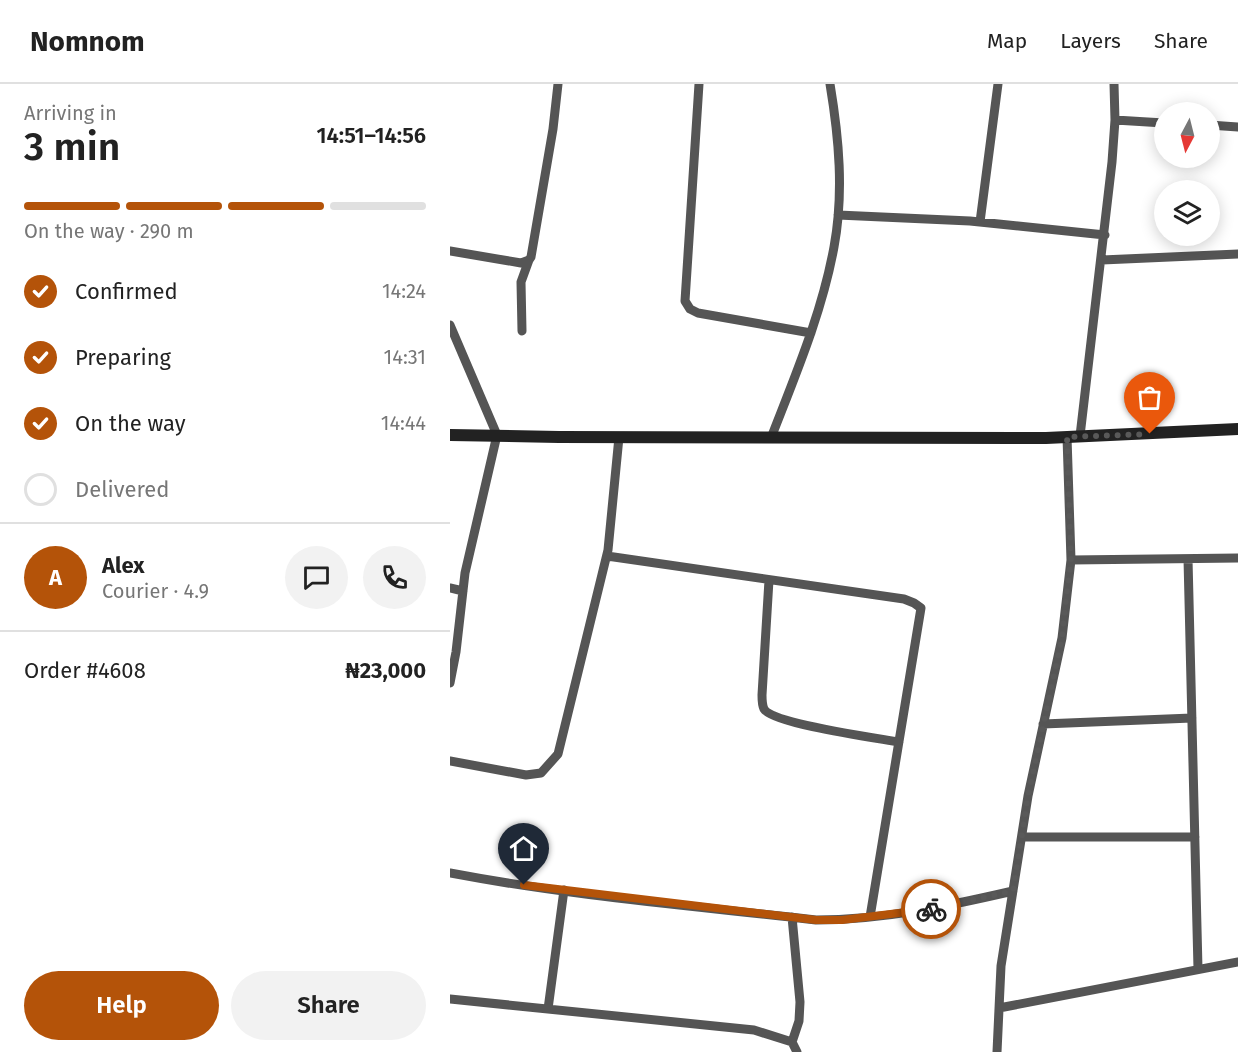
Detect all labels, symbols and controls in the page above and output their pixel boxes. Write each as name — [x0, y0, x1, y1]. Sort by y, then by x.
text: Nomnom — [30, 25, 145, 58]
text: Map — [987, 28, 1027, 54]
text: Layers — [1060, 28, 1121, 54]
text: Share — [1154, 28, 1208, 54]
text: Arriving in — [24, 101, 117, 125]
north arrow — [1154, 102, 1220, 168]
map controls — [1154, 102, 1220, 246]
text: 14:51–14:56 — [316, 122, 426, 149]
text: 3 min — [24, 124, 120, 170]
button: layers — [1154, 180, 1220, 246]
text: On the way · 290 m — [24, 219, 194, 243]
icon: check — [24, 275, 57, 308]
text: Confirmed — [75, 278, 178, 305]
text: 14:24 — [382, 279, 426, 303]
icon: check — [24, 341, 57, 374]
text: Preparing — [75, 344, 171, 371]
text: 14:31 — [384, 345, 426, 369]
pin — [1124, 372, 1175, 434]
icon: bag — [1133, 381, 1166, 414]
icon: check — [24, 407, 57, 440]
text: On the way — [75, 410, 186, 437]
text: 14:44 — [381, 411, 426, 435]
text: Delivered — [75, 476, 170, 503]
button: chat — [285, 546, 348, 609]
button: phone — [363, 546, 426, 609]
text: Alex — [102, 552, 145, 579]
text: A — [49, 564, 62, 591]
text: Courier · 4.9 — [102, 579, 209, 603]
text: Order #4608 — [24, 657, 146, 684]
text: ₦23,000 — [345, 657, 426, 684]
pin — [498, 823, 549, 885]
icon: home — [507, 832, 540, 865]
courier — [901, 879, 961, 939]
icon: bike — [915, 893, 948, 926]
button: Help — [24, 971, 219, 1040]
button: Share — [231, 971, 426, 1040]

